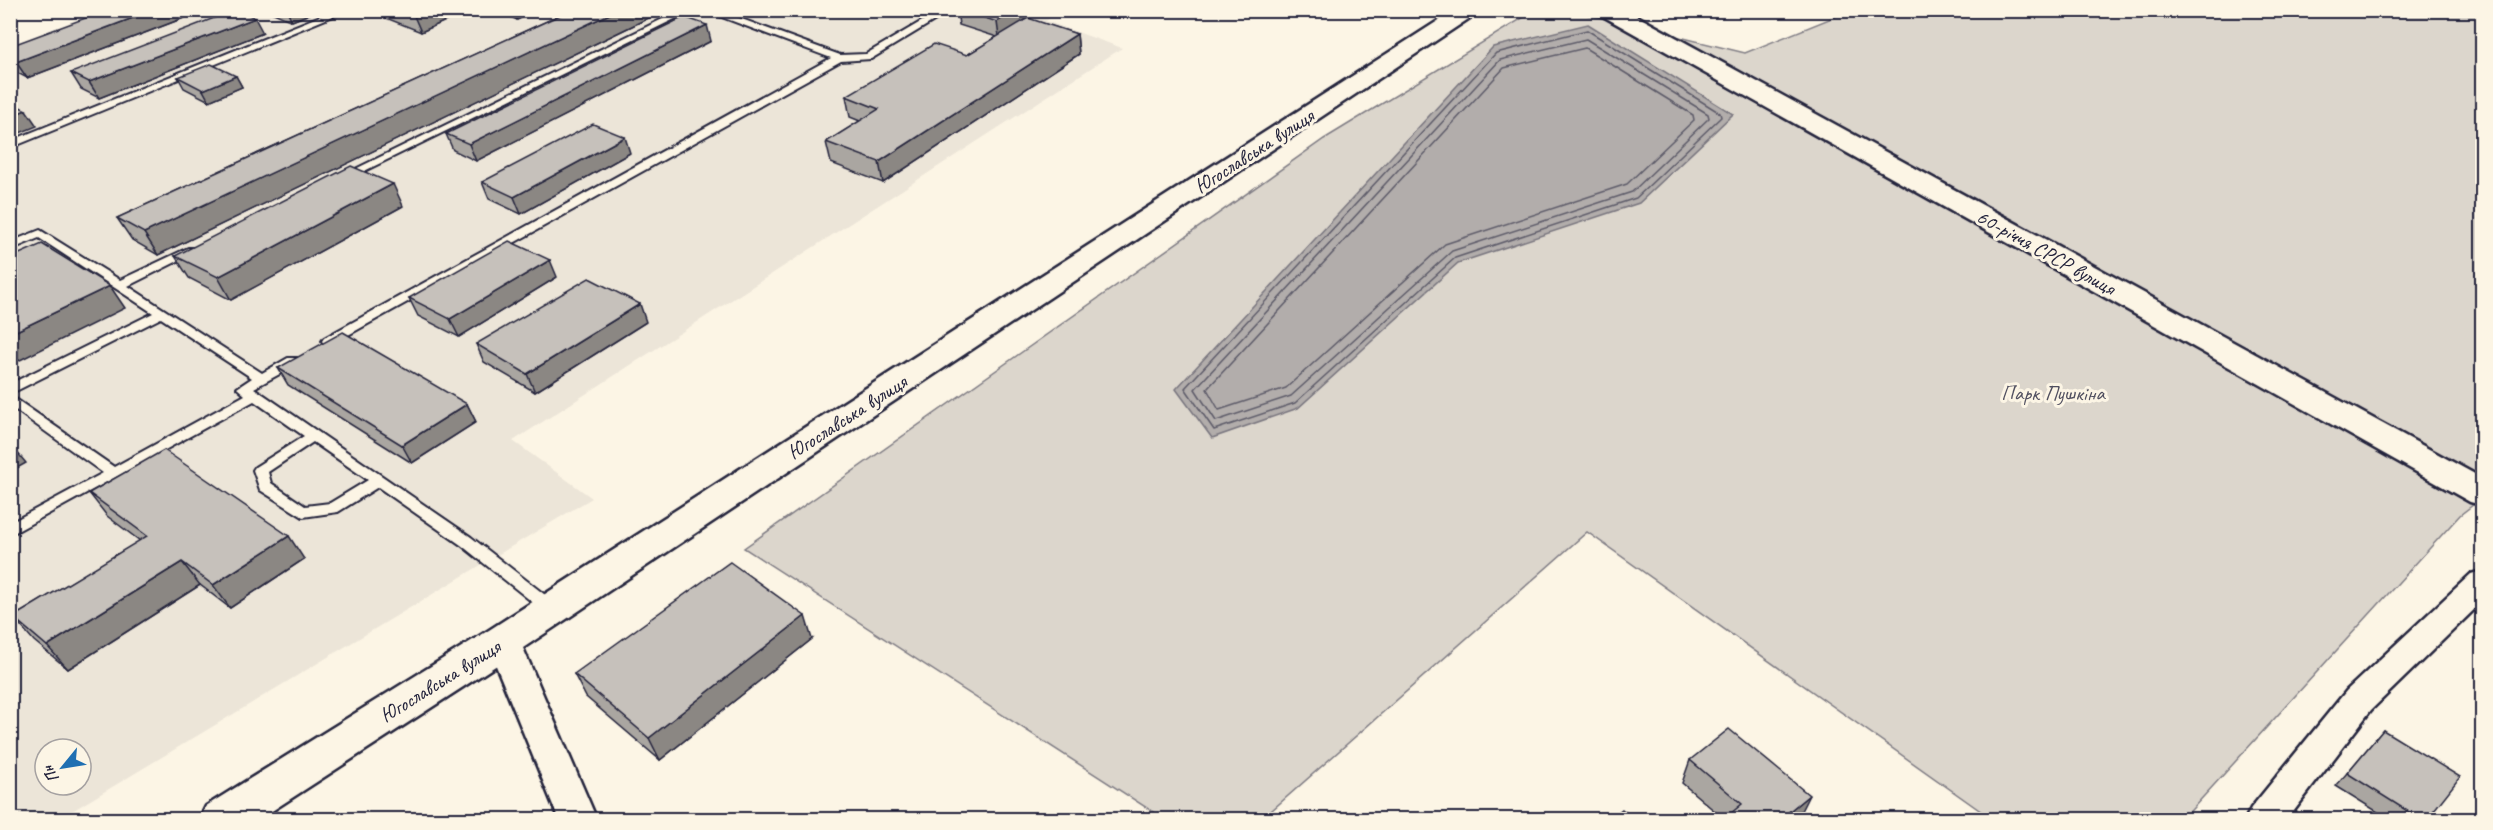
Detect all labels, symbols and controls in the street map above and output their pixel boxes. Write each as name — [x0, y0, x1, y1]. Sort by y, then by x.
street label: Югославська вулиця — [1189, 102, 1320, 199]
street label: 60-річчя СРСР вулиця — [1972, 203, 2121, 302]
street label: Югославська вулиця — [782, 368, 913, 465]
park label: Парк Пушкіна — [2001, 380, 2106, 406]
street label: Югославська вулиця — [375, 633, 507, 728]
north arrow — [33, 737, 93, 797]
text: Пн — [38, 761, 64, 786]

